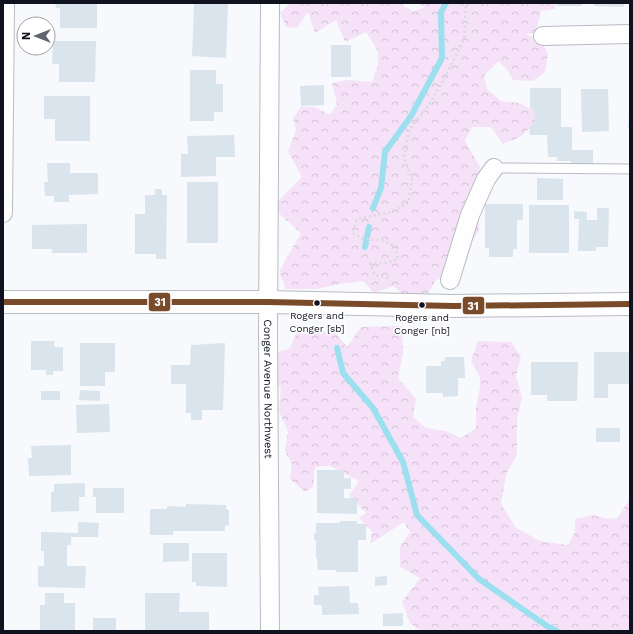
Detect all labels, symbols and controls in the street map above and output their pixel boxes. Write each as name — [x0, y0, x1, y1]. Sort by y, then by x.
north arrow — [16, 16, 56, 56]
text: N — [20, 32, 33, 40]
line badge: 31 — [148, 292, 171, 312]
text: 31 — [154, 296, 166, 309]
line badge: 31 — [462, 296, 485, 315]
marker: Rogers and Conger [sb] — [312, 298, 322, 308]
marker: Rogers and Conger [nb] — [417, 300, 427, 310]
text: 31 — [467, 300, 479, 313]
place label: Rogers and Conger [sb] — [290, 310, 344, 334]
place label: Rogers and Conger [nb] — [394, 312, 450, 336]
street label: Conger Avenue Northwest — [261, 319, 275, 459]

